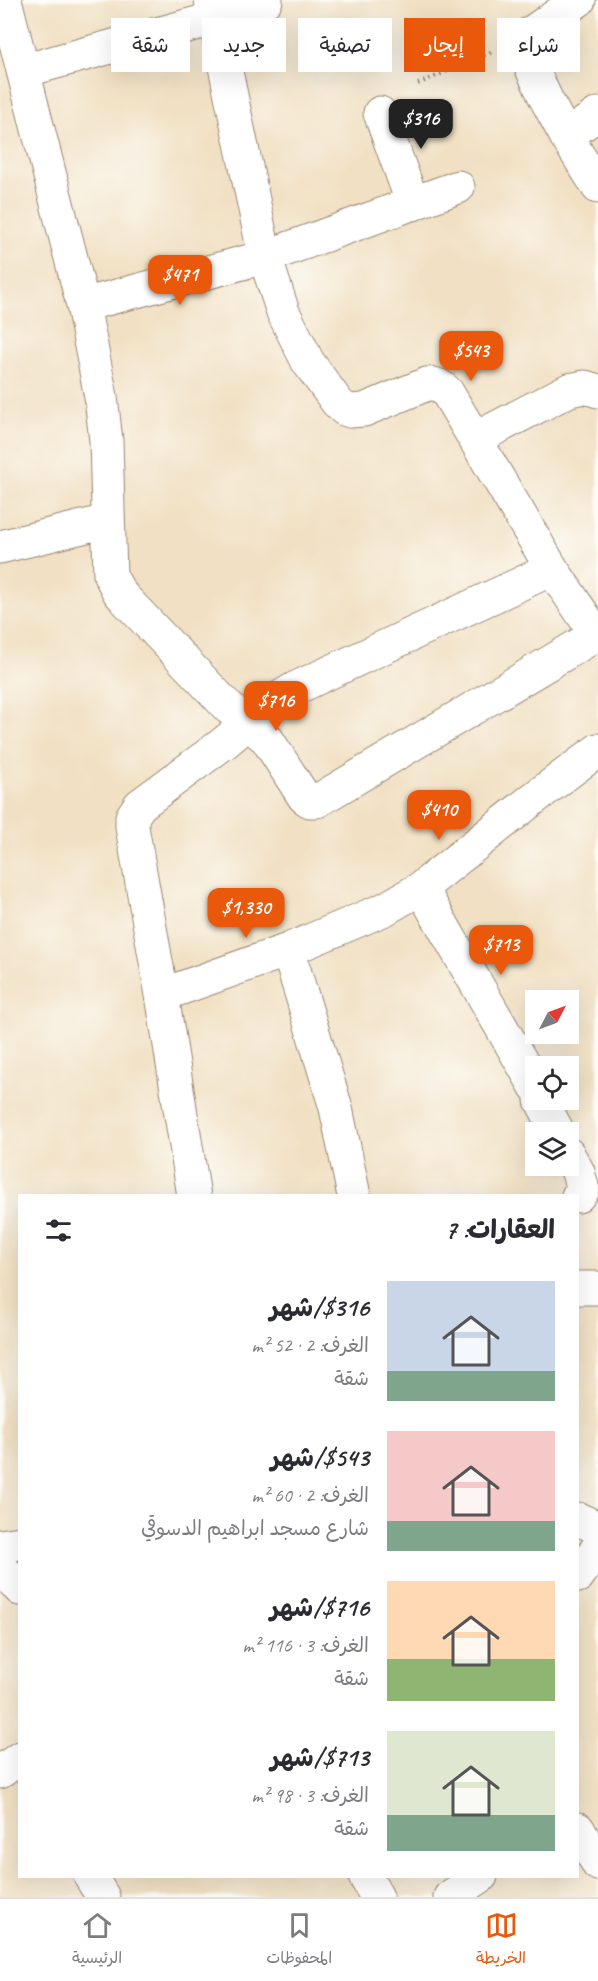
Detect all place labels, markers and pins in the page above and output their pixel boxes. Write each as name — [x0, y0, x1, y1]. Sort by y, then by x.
pin: $316 — [385, 99, 457, 150]
pin: $471 — [144, 255, 216, 306]
pin: $543 — [435, 331, 507, 382]
pin: $716 — [240, 681, 312, 732]
pin: $410 — [403, 790, 475, 841]
pin: $1,330 — [197, 888, 295, 939]
pin: $713 — [465, 925, 537, 976]

